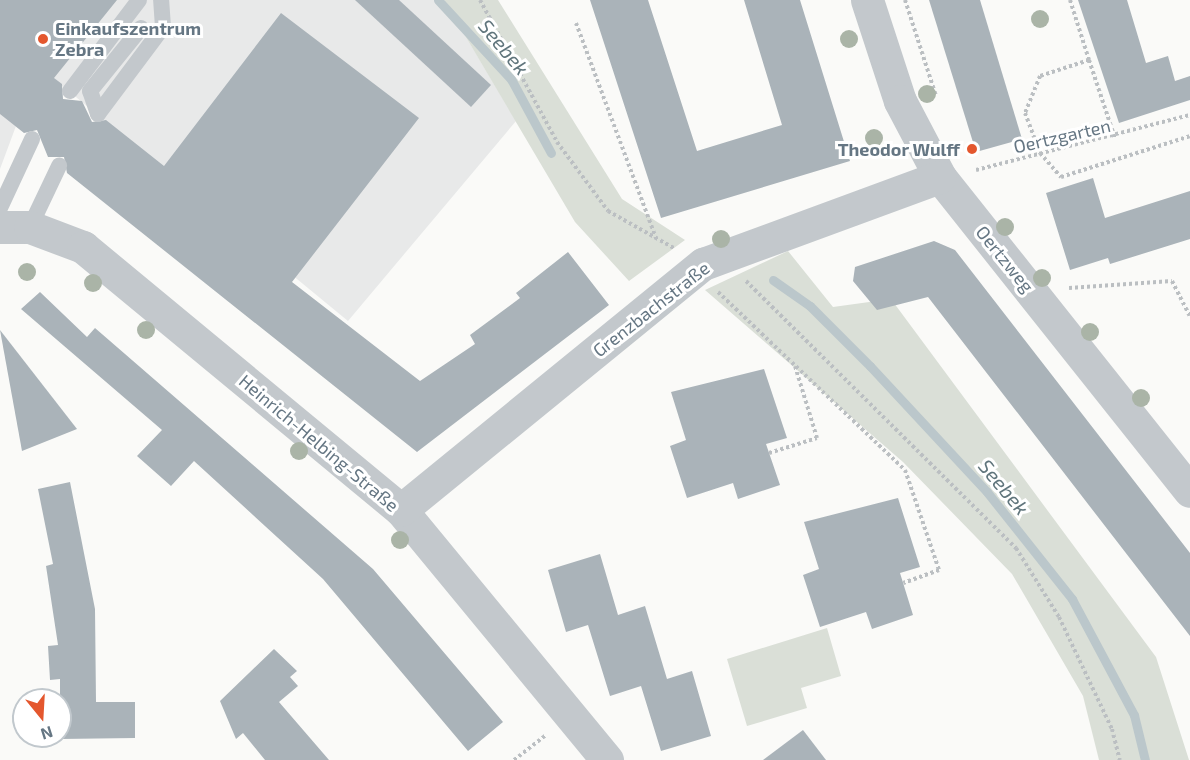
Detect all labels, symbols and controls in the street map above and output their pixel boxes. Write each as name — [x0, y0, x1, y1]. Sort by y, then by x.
water label: Seebek — [474, 14, 534, 80]
place label: Einkaufszentrum Zebra — [55, 18, 201, 60]
marker: Einkaufszentrum Zebra — [36, 32, 50, 46]
street label: Oertzgarten — [1011, 114, 1113, 158]
place label: Theodor Wulff — [837, 138, 960, 160]
marker: Theodor Wulff — [965, 142, 979, 156]
street label: Oertzweg — [972, 221, 1038, 297]
street label: Grenzbachstraße — [588, 257, 714, 361]
street label: Heinrich-Helbing-Straße — [235, 370, 403, 516]
water label: Seebek — [974, 454, 1034, 520]
north arrow — [12, 688, 72, 748]
text: N — [39, 723, 56, 745]

